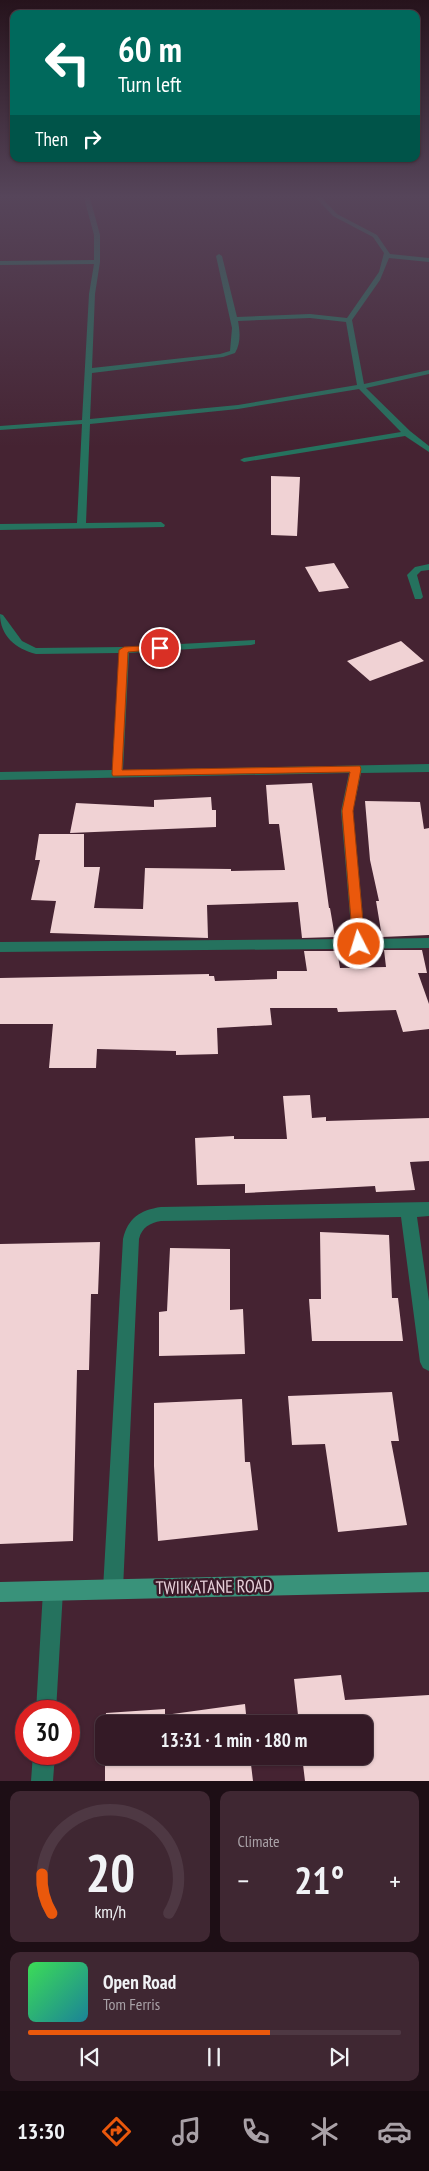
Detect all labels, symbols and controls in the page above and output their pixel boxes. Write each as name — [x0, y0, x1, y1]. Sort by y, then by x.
text: 60 m — [118, 26, 182, 72]
icon: left — [35, 30, 100, 95]
text: Turn left — [118, 70, 182, 98]
icon: right — [78, 125, 106, 153]
text: Then — [35, 127, 68, 151]
pin — [139, 627, 181, 669]
icon: arrive — [146, 634, 174, 662]
position arrow — [332, 917, 384, 969]
street label: TWIIKATANE ROAD — [155, 1574, 273, 1599]
speed limit sign: 30 — [15, 1700, 80, 1765]
text: 13:31 · 1 min · 180 m — [161, 1728, 307, 1752]
text: Climate — [238, 1831, 280, 1851]
text: 20 — [85, 1839, 135, 1906]
text: 21° — [294, 1855, 344, 1904]
text: − — [238, 1862, 249, 1899]
text: + — [389, 1862, 401, 1899]
text: km/h — [94, 1900, 126, 1923]
text: Open Road — [103, 1970, 176, 1994]
text: Tom Ferris — [103, 1994, 160, 2014]
icon: previous — [76, 2043, 104, 2071]
icon: pause — [200, 2043, 228, 2071]
icon: next — [325, 2043, 353, 2071]
icon: directions — [99, 2114, 134, 2149]
icon: music — [169, 2114, 204, 2149]
icon: phone — [238, 2114, 273, 2149]
icon: climate — [307, 2114, 342, 2149]
icon: car — [377, 2114, 412, 2149]
text: 13:30 — [17, 2117, 65, 2145]

